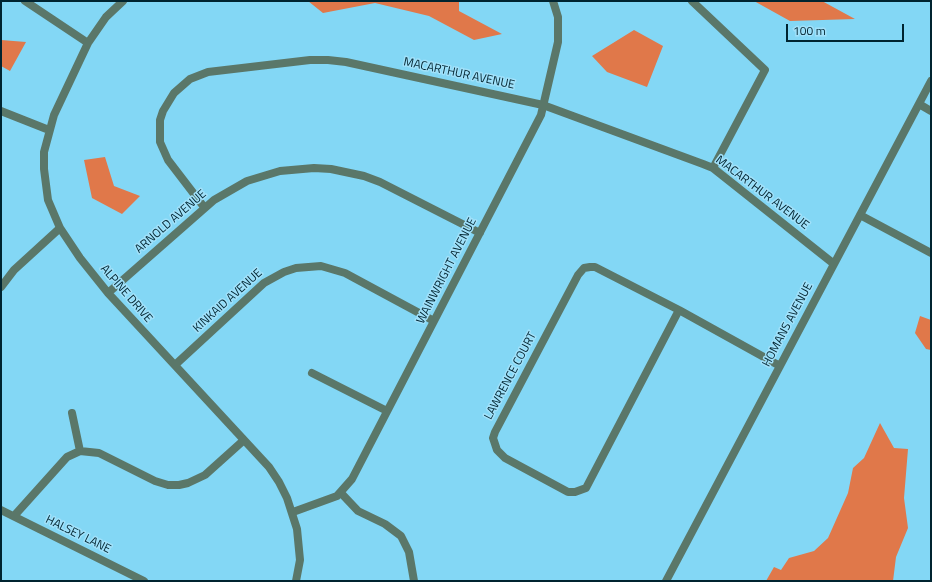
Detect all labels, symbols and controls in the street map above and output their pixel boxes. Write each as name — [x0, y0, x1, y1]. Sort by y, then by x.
scale bar — [788, 16, 906, 42]
text: 100 m — [793, 21, 826, 40]
street label: MACARTHUR AVENUE — [402, 55, 516, 93]
street label: MACARTHUR AVENUE — [712, 153, 812, 233]
street label: ARNOLD AVENUE — [132, 187, 210, 257]
street label: WAINWRIGHT AVENUE — [414, 216, 480, 326]
street label: ALPINE DRIVE — [97, 262, 155, 326]
street label: KINKAID AVENUE — [190, 266, 266, 336]
street label: HOMANS AVENUE — [760, 280, 816, 370]
street label: LAWRENCE COURT — [482, 330, 540, 422]
street label: HALSEY LANE — [43, 513, 113, 557]

